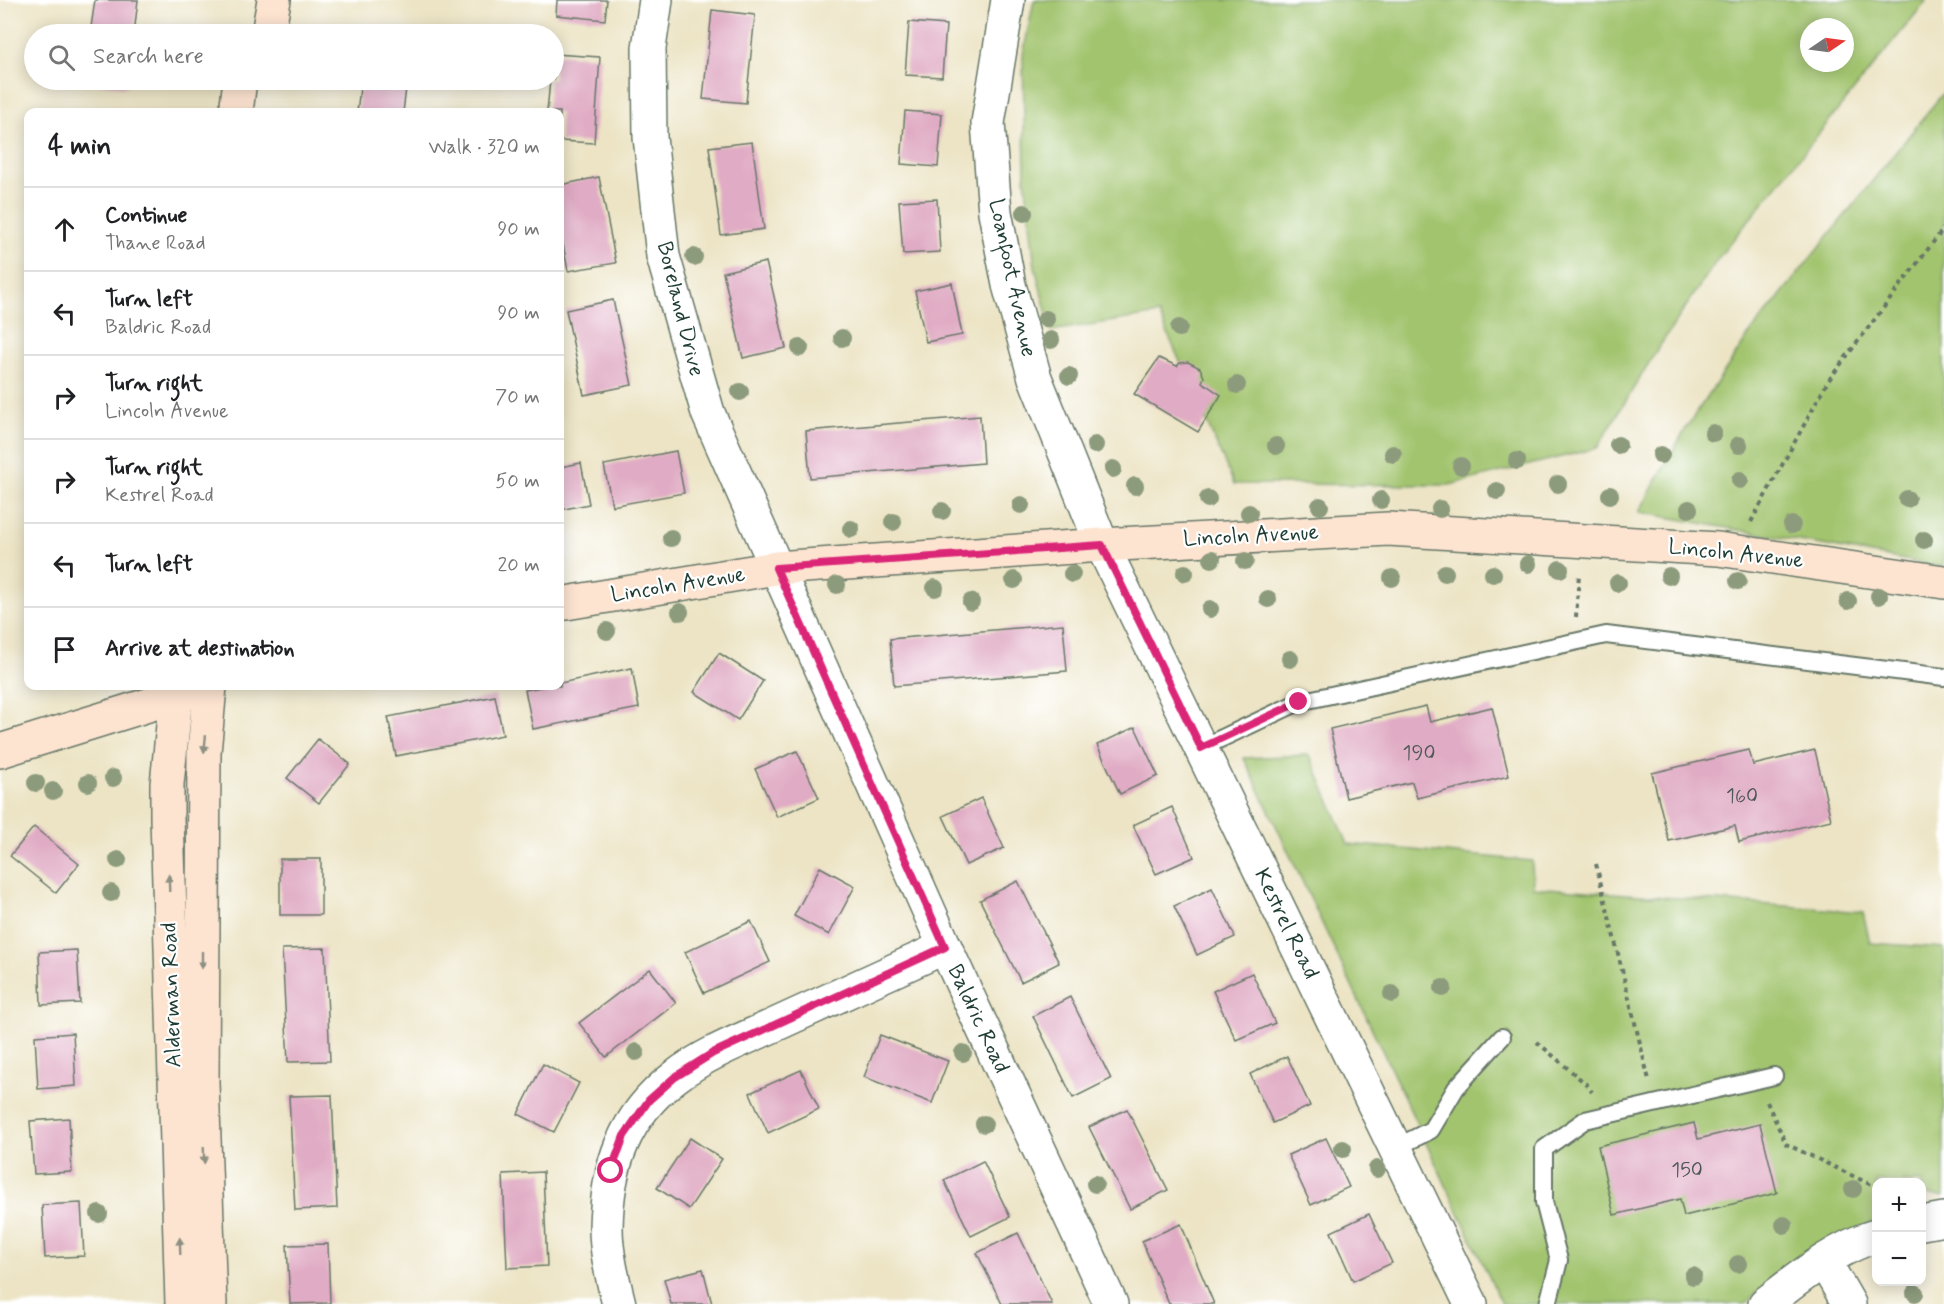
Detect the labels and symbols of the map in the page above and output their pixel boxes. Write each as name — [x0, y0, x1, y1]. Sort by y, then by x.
north arrow — [1800, 18, 1854, 72]
street label: Loanfoot Avenue — [980, 196, 1042, 360]
street label: Boreland Drive — [650, 239, 710, 379]
street label: Lincoln Avenue — [1182, 518, 1320, 554]
street label: Lincoln Avenue — [1667, 533, 1805, 575]
street label: Lincoln Avenue — [609, 561, 747, 609]
route end — [1285, 688, 1311, 714]
one-way arrow — [200, 734, 210, 753]
house number: 190 — [1403, 740, 1435, 767]
house number: 160 — [1726, 783, 1758, 810]
street label: Kestrel Road — [1247, 864, 1325, 984]
one-way arrow — [164, 873, 173, 892]
street label: Alderman Road — [155, 922, 189, 1068]
one-way arrow — [197, 950, 207, 969]
street label: Baldric Road — [941, 960, 1015, 1078]
one-way arrow — [200, 1145, 209, 1164]
route start — [597, 1157, 623, 1183]
house number: 150 — [1671, 1157, 1703, 1184]
one-way arrow — [175, 1236, 185, 1255]

